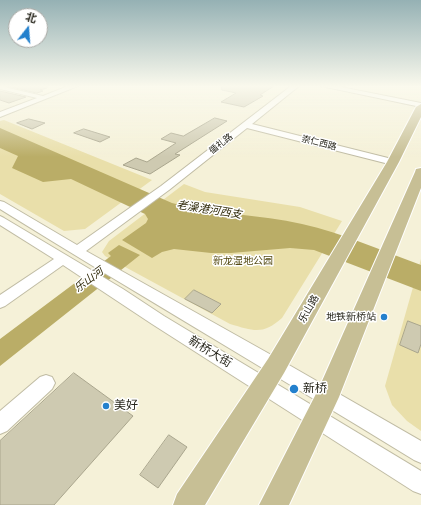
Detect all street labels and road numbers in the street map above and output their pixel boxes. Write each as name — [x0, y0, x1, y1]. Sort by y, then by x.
street label: 循礼路 — [207, 131, 235, 157]
street label: 崇仁西路 — [300, 133, 338, 153]
street label: 乐山路 — [296, 293, 322, 325]
street label: 新桥大街 — [186, 333, 234, 371]

